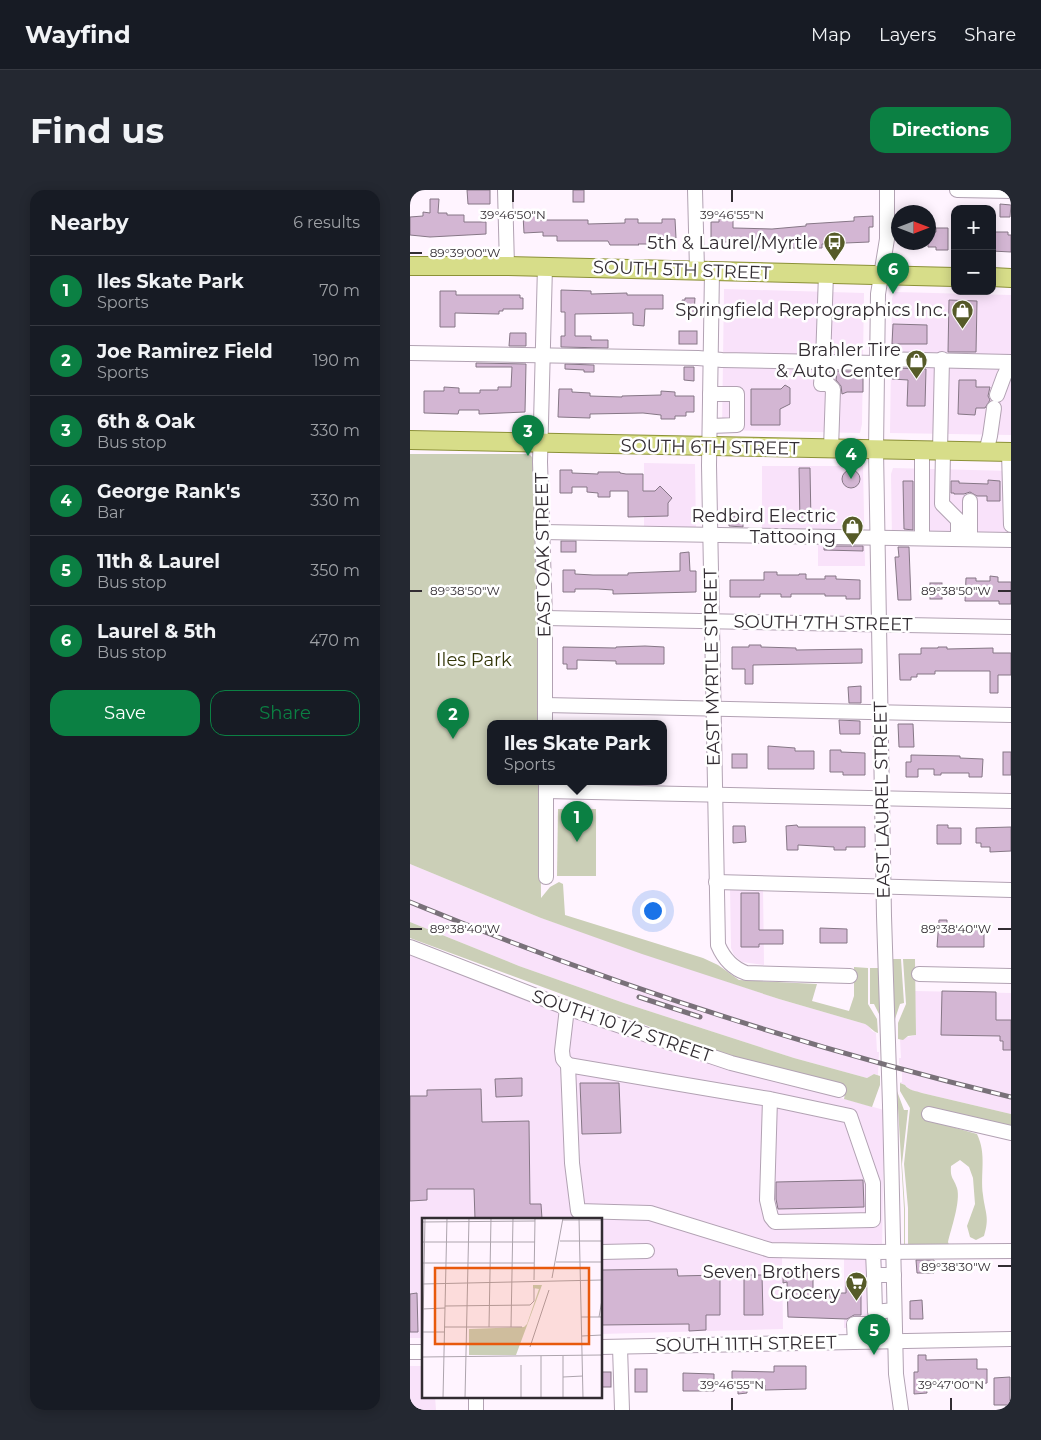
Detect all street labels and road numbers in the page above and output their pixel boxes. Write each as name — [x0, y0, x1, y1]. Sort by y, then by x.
street label: SOUTH 5TH STREET — [593, 256, 772, 284]
street label: SOUTH 6TH STREET — [620, 434, 800, 460]
street label: EAST OAK STREET — [531, 472, 555, 638]
street label: EAST MYRTLE STREET — [699, 567, 725, 766]
street label: SOUTH 7TH STREET — [733, 610, 913, 636]
street label: EAST LAUREL STREET — [869, 700, 895, 899]
street label: SOUTH 10 1/2 STREET — [529, 985, 716, 1067]
street label: SOUTH 11TH STREET — [655, 1331, 837, 1357]

